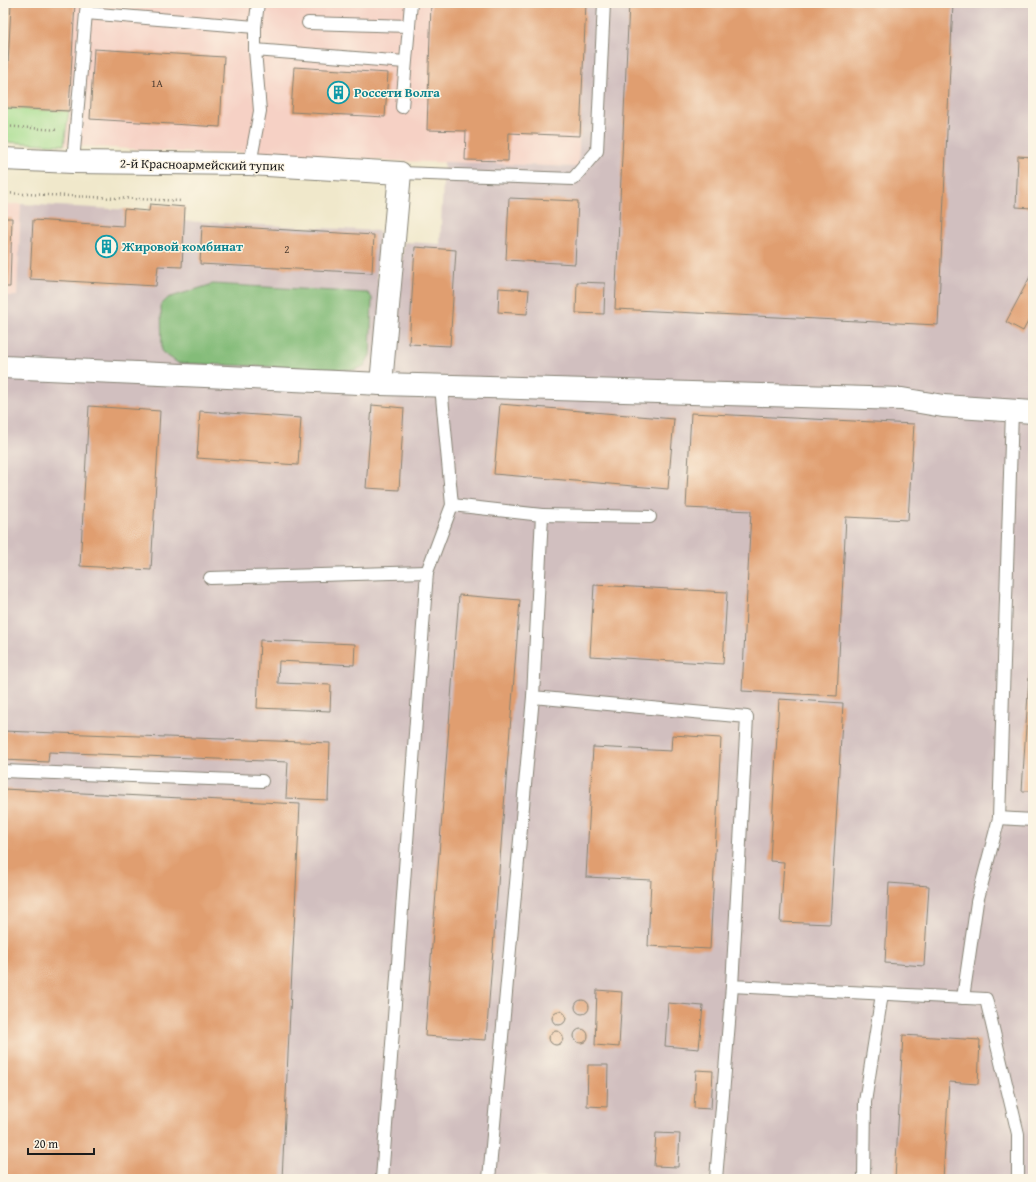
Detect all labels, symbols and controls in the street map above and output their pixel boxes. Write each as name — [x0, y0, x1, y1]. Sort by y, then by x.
house number: 1А — [151, 75, 163, 91]
building icon: Россети Волга — [326, 79, 352, 105]
place label: Россети Волга — [354, 83, 440, 102]
street label: 2-й Красноармейский тупик — [120, 154, 285, 175]
building icon: Жировой комбинат — [94, 233, 120, 259]
place label: Жировой комбинат — [121, 237, 243, 256]
house number: 2 — [284, 241, 290, 257]
scale bar — [28, 1130, 94, 1156]
text: 20 m — [34, 1135, 58, 1152]

